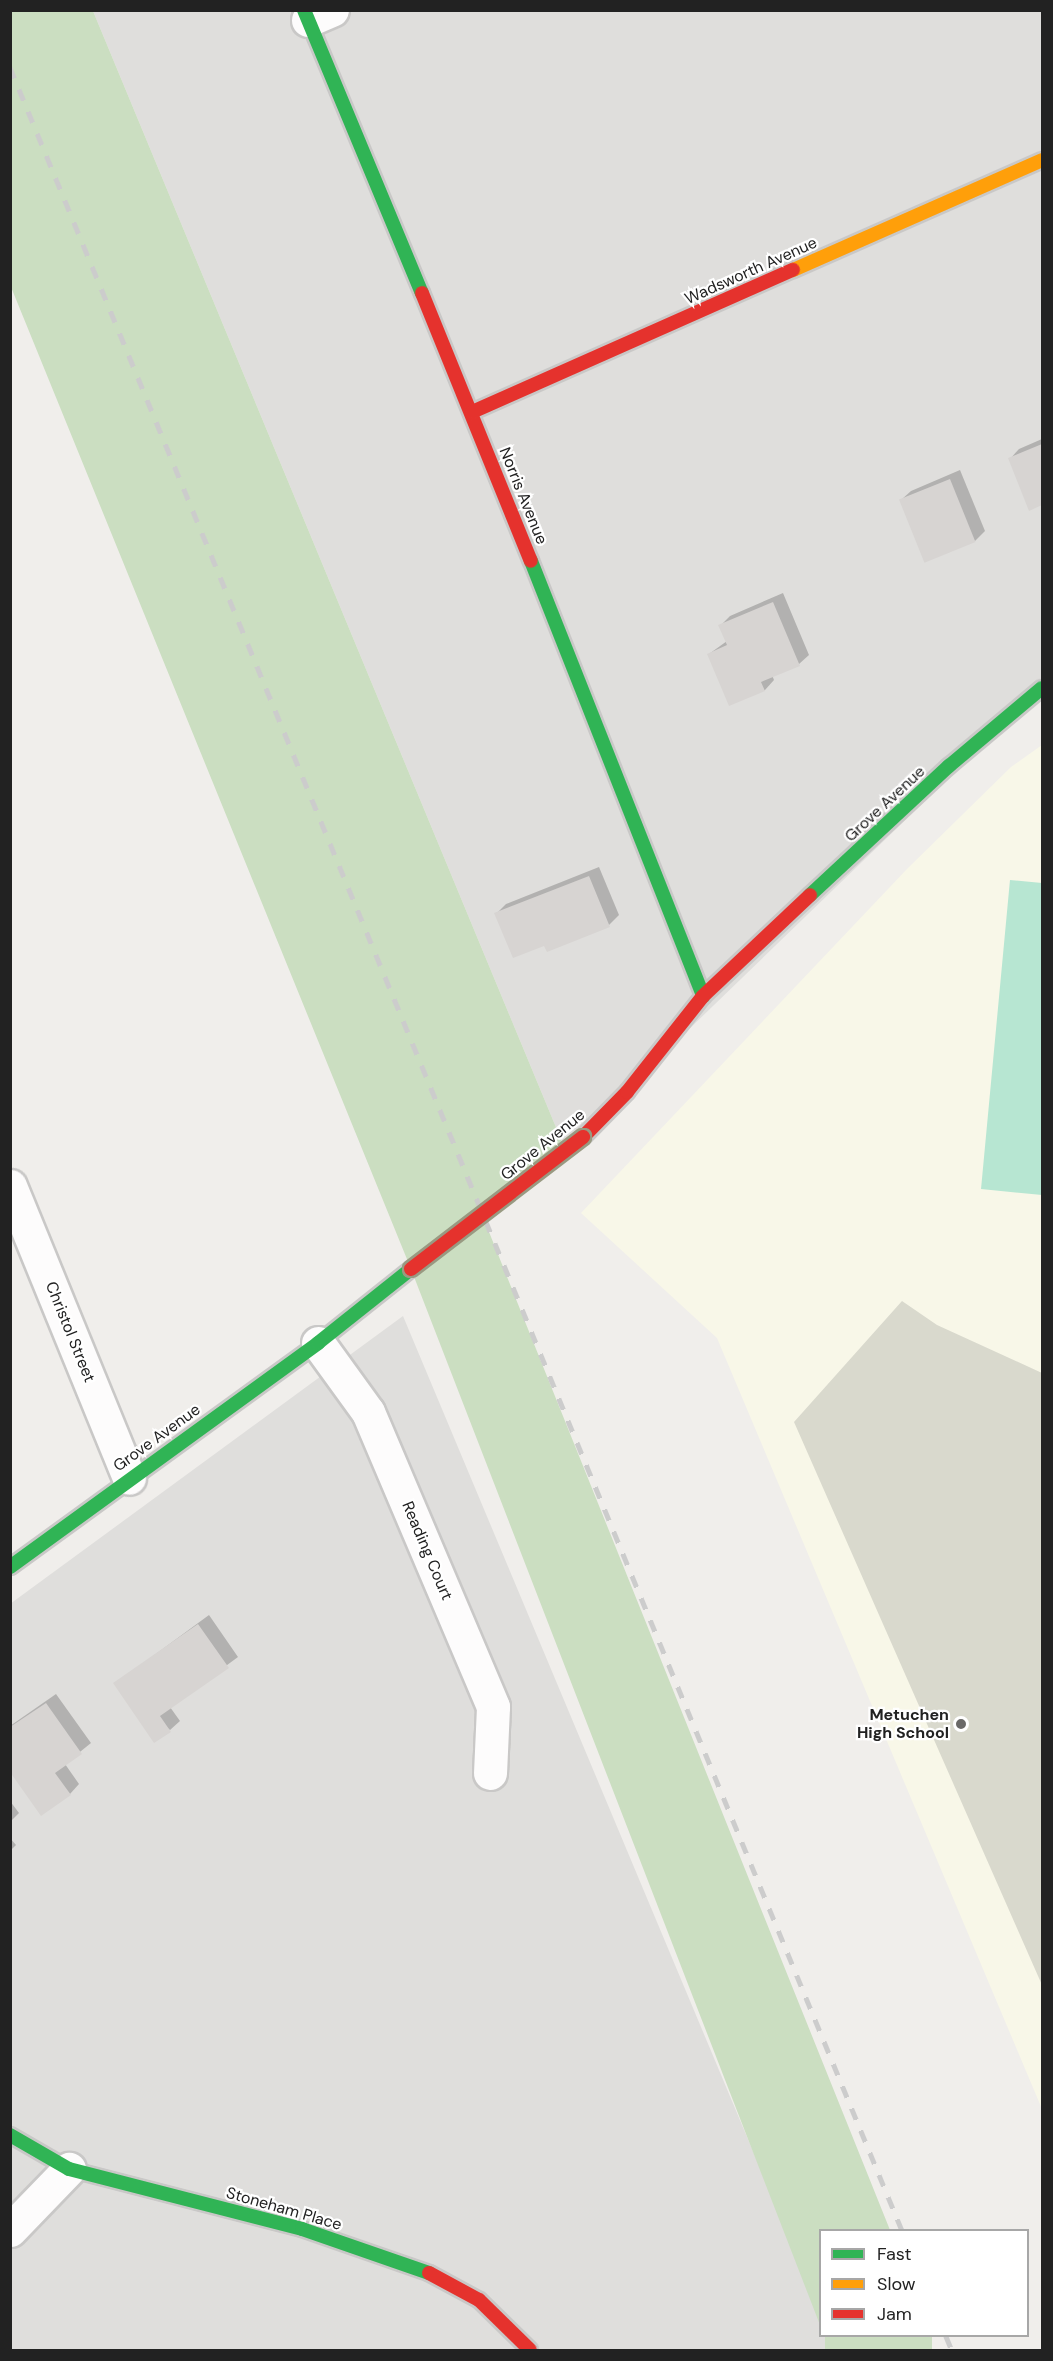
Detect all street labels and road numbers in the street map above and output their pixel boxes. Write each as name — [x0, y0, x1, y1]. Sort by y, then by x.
street label: Wadsworth Avenue — [682, 233, 820, 309]
street label: Norris Avenue — [495, 445, 551, 547]
street label: Grove Avenue — [841, 762, 929, 846]
street label: Grove Avenue — [497, 1105, 589, 1185]
street label: Christol Street — [41, 1279, 99, 1385]
street label: Grove Avenue — [110, 1400, 204, 1476]
street label: Reading Court — [398, 1499, 456, 1603]
street label: Stoneham Place — [224, 2183, 344, 2235]

